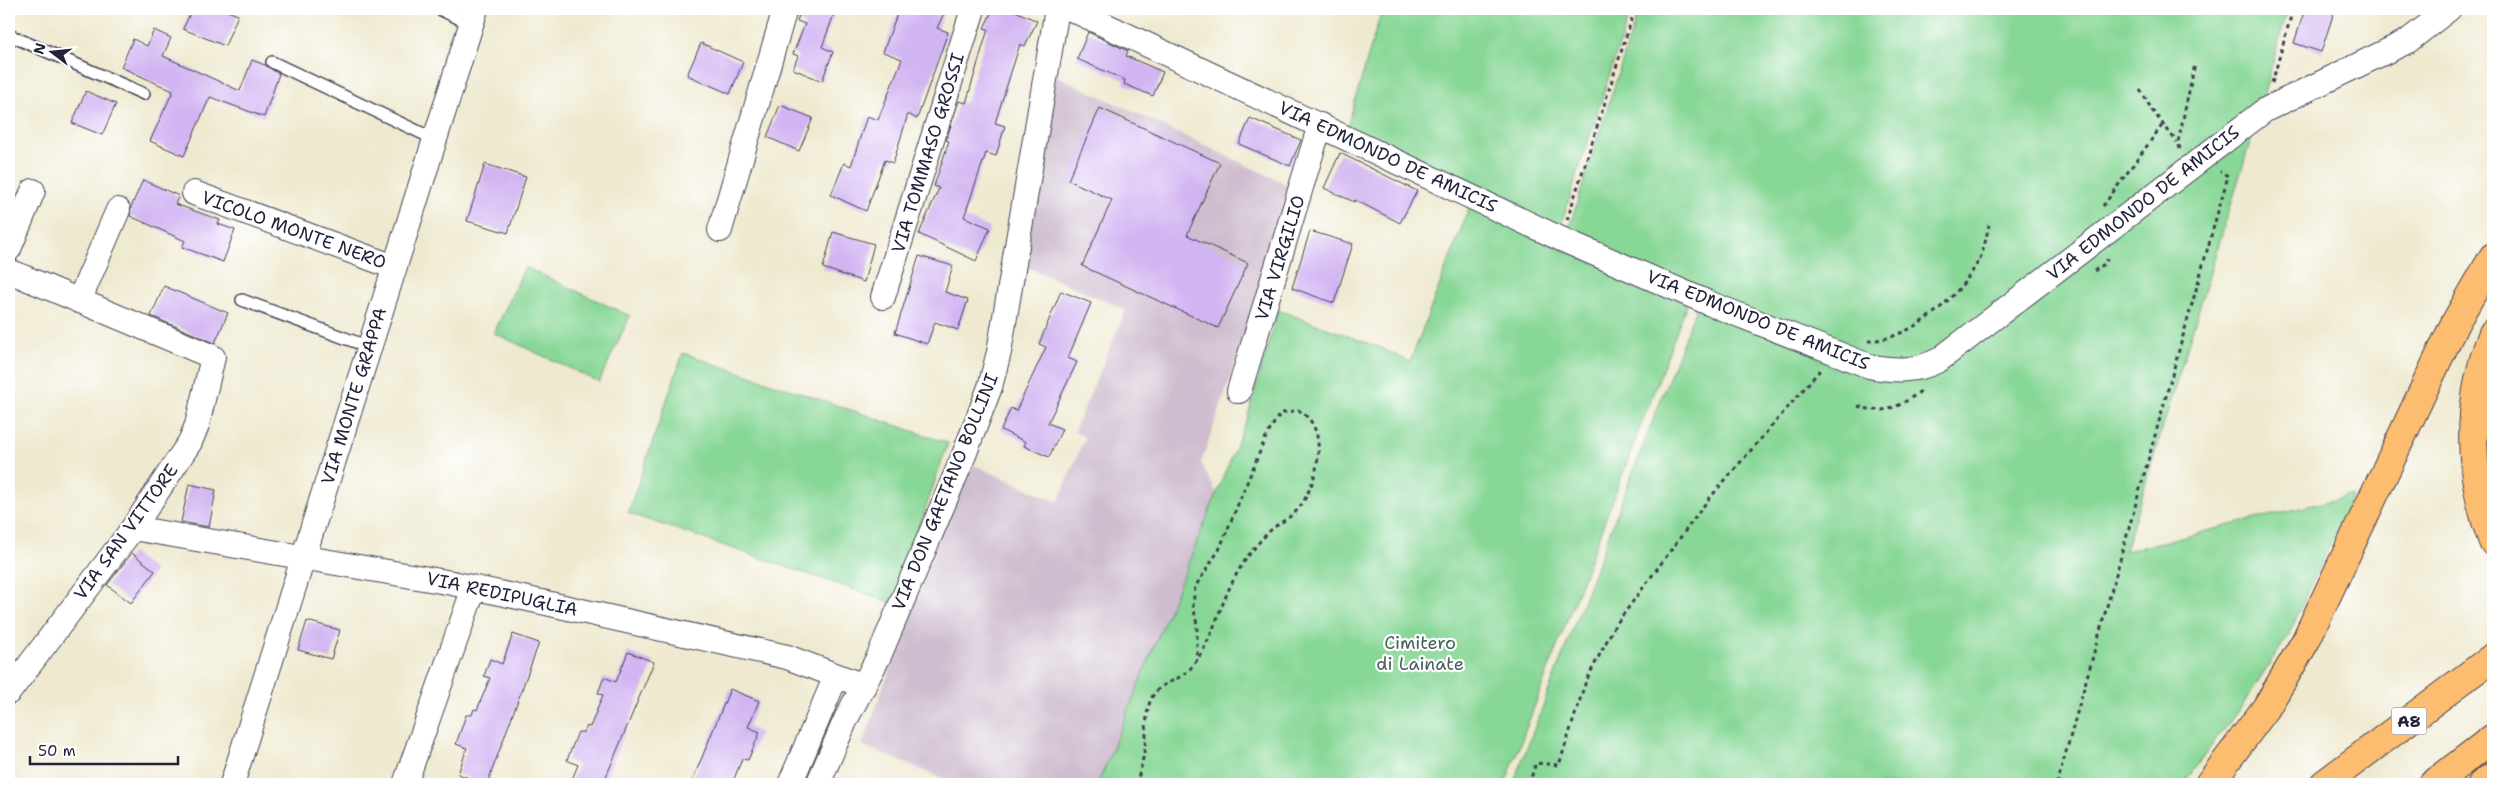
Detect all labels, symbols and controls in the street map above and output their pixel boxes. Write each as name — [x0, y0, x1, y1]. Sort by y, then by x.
north arrow — [28, 28, 78, 78]
text: N — [29, 41, 50, 56]
street label: VIA TOMMASO GROSSI — [886, 50, 970, 256]
street label: VIA EDMONDO DE AMICIS — [1275, 96, 1501, 218]
street label: VIA EDMONDO DE AMICIS — [2042, 120, 2244, 286]
street label: VICOLO MONTE NERO — [198, 185, 390, 275]
street label: VIA VIRGILIO — [1250, 192, 1310, 324]
street label: VIA EDMONDO DE AMICIS — [1643, 264, 1873, 376]
street label: VIA MONTE GRAPPA — [316, 304, 392, 488]
street label: VIA DON GAETANO BOLLINI — [886, 370, 1004, 614]
street label: VIA SAN VITTORE — [68, 459, 184, 605]
street label: VIA REDIPUGLIA — [424, 566, 580, 622]
park label: Cimitero di Lainate — [1376, 631, 1464, 676]
road number: A8 — [2392, 708, 2426, 734]
scale bar — [30, 733, 178, 765]
text: 50 m — [38, 741, 76, 761]

